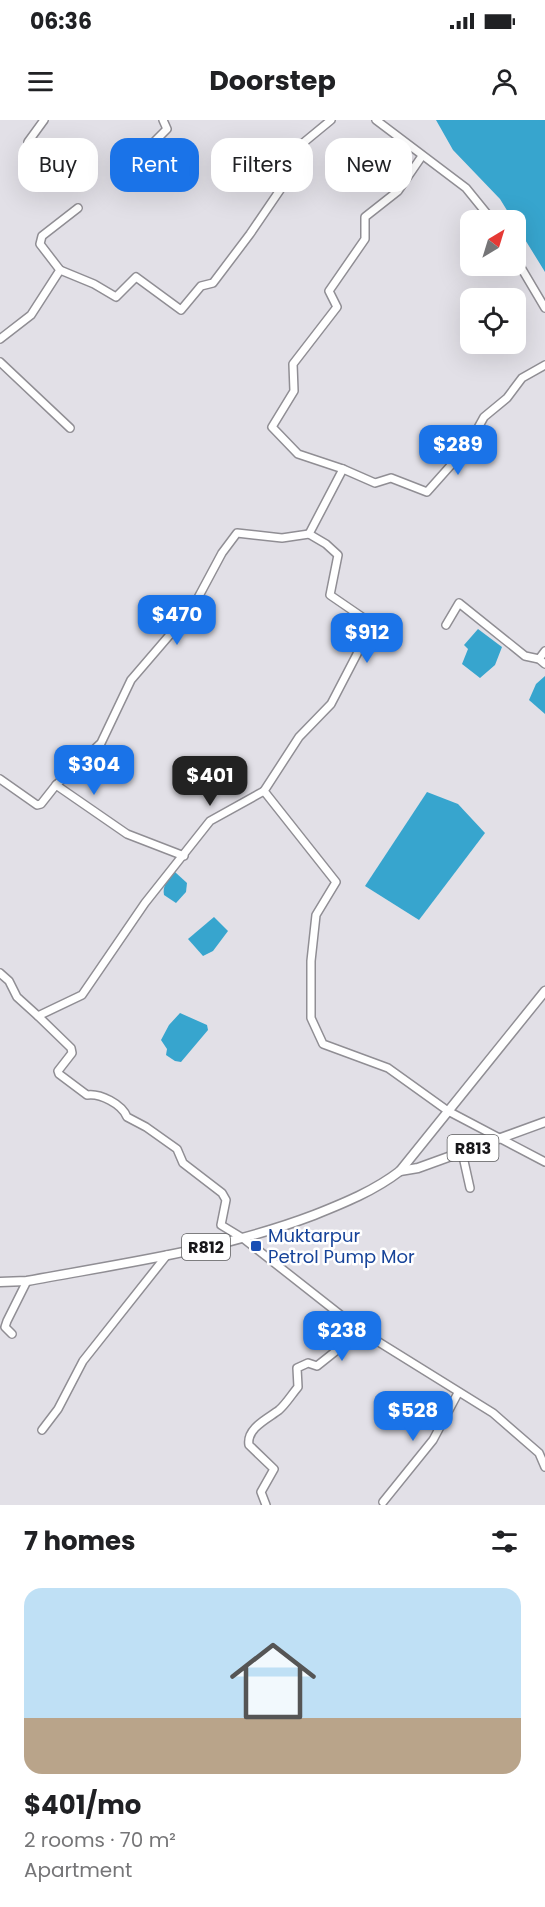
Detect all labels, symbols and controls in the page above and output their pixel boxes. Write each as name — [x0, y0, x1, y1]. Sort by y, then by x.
text: 06:36 — [30, 6, 92, 37]
text: Doorstep — [209, 62, 336, 99]
icon: menu — [24, 65, 57, 98]
icon: person — [488, 65, 521, 98]
chip: Buy — [18, 138, 98, 192]
chip: Rent — [110, 138, 199, 192]
chip: Filters — [211, 138, 313, 192]
chip: New — [325, 138, 412, 192]
north arrow — [460, 210, 526, 276]
map controls — [460, 210, 526, 354]
button: locate — [460, 288, 526, 354]
pin: $289 — [422, 425, 494, 476]
text: $289 — [433, 430, 483, 458]
pin: $470 — [141, 595, 213, 646]
text: $470 — [152, 600, 202, 628]
pin: $912 — [331, 613, 403, 664]
text: $912 — [345, 618, 389, 646]
pin: $304 — [58, 745, 130, 796]
text: $304 — [68, 750, 120, 778]
pin: $401 — [174, 756, 246, 807]
text: $401 — [186, 761, 234, 789]
road number: R813 — [448, 1135, 498, 1161]
place label: Muktarpur Petrol Pump Mor — [268, 1223, 415, 1269]
road number: R812 — [182, 1234, 230, 1260]
marker: Muktarpur Petrol Pump Mor — [249, 1239, 263, 1253]
pin: $238 — [306, 1311, 378, 1362]
text: $238 — [317, 1316, 367, 1344]
pin: $528 — [377, 1391, 449, 1442]
text: $528 — [388, 1396, 438, 1424]
text: 7 homes — [24, 1523, 136, 1559]
icon: filters — [488, 1525, 521, 1558]
icon: home — [219, 1627, 327, 1735]
text: $401/mo — [24, 1787, 141, 1823]
text: 2 rooms · 70 m² — [24, 1826, 176, 1854]
text: Apartment — [24, 1856, 132, 1884]

